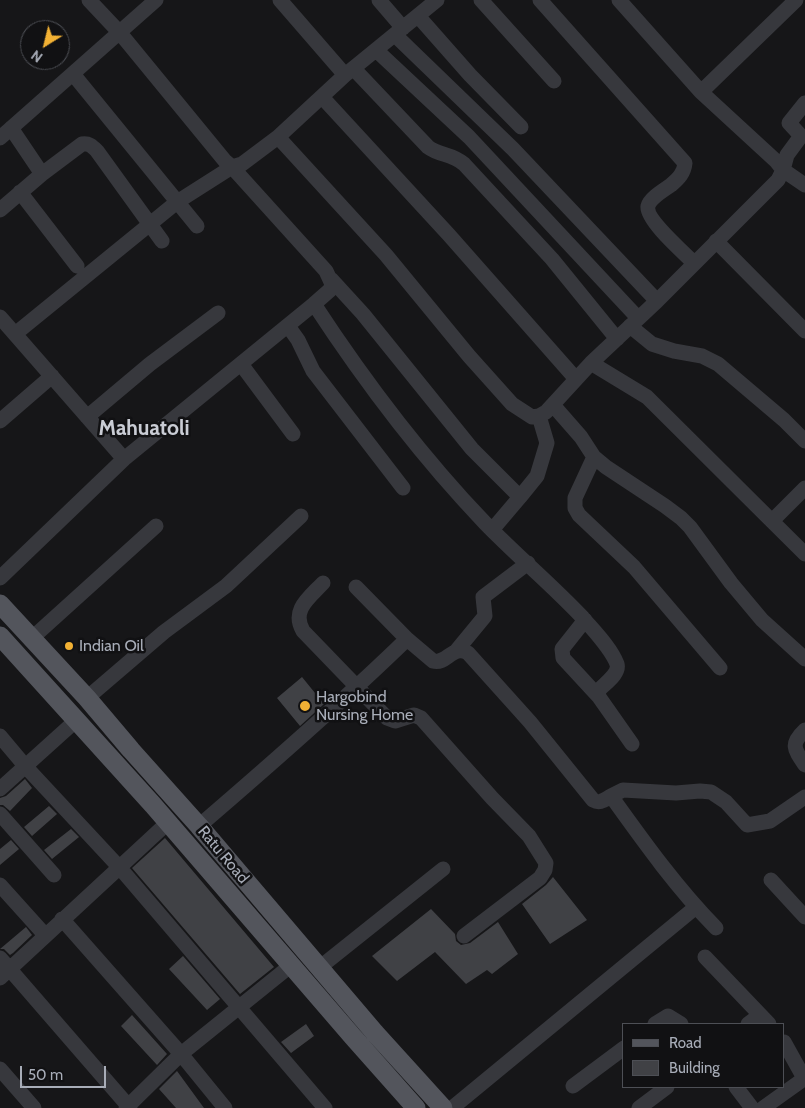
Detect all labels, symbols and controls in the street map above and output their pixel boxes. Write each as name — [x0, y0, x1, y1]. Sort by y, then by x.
north arrow — [20, 20, 70, 70]
text: N — [27, 46, 46, 67]
district label: Mahuatoli — [99, 416, 189, 442]
place label: Indian Oil — [79, 636, 144, 656]
marker: Indian Oil — [63, 640, 75, 652]
place label: Hargobind Nursing Home — [316, 687, 413, 725]
marker: Hargobind Nursing Home — [298, 699, 312, 713]
street label: Ratu Road — [193, 822, 253, 888]
legend — [622, 1023, 785, 1088]
text: Road — [669, 1034, 702, 1052]
scale bar — [22, 1056, 109, 1088]
text: Building — [669, 1059, 720, 1077]
text: 50 m — [28, 1066, 63, 1084]

